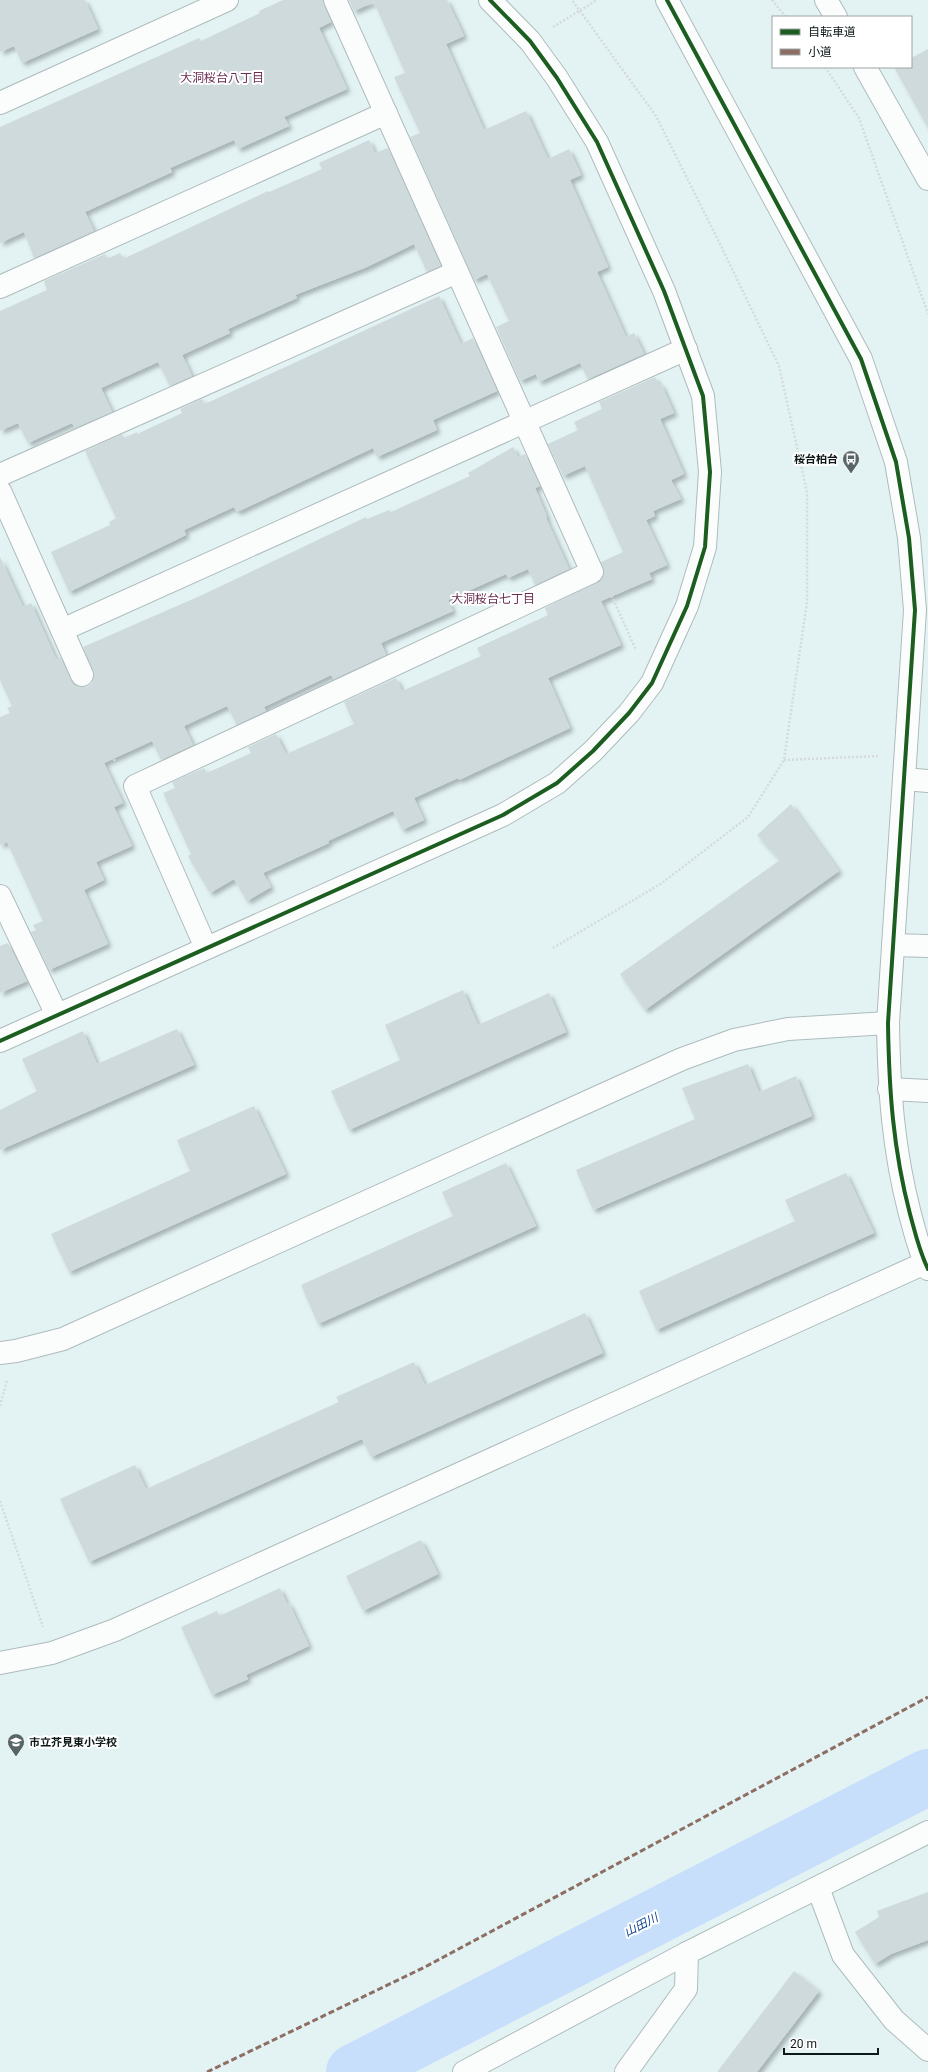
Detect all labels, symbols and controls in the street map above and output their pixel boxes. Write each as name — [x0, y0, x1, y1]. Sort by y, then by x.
legend — [772, 16, 912, 68]
text: 自転車道 — [808, 25, 856, 39]
text: 小道 — [808, 45, 832, 59]
district label: 大洞桜台八丁目 — [180, 71, 264, 85]
bus stop icon: 桜台柏台 — [841, 449, 861, 474]
place label: 桜台柏台 — [794, 453, 838, 466]
district label: 大洞桜台七丁目 — [451, 592, 535, 606]
school or university icon: 市立芥見東小学校 — [6, 1732, 26, 1757]
place label: 市立芥見東小学校 — [29, 1736, 117, 1749]
water label: 山田川 — [622, 1910, 662, 1939]
scale bar — [784, 2030, 878, 2056]
text: 20 m — [790, 2037, 817, 2051]

